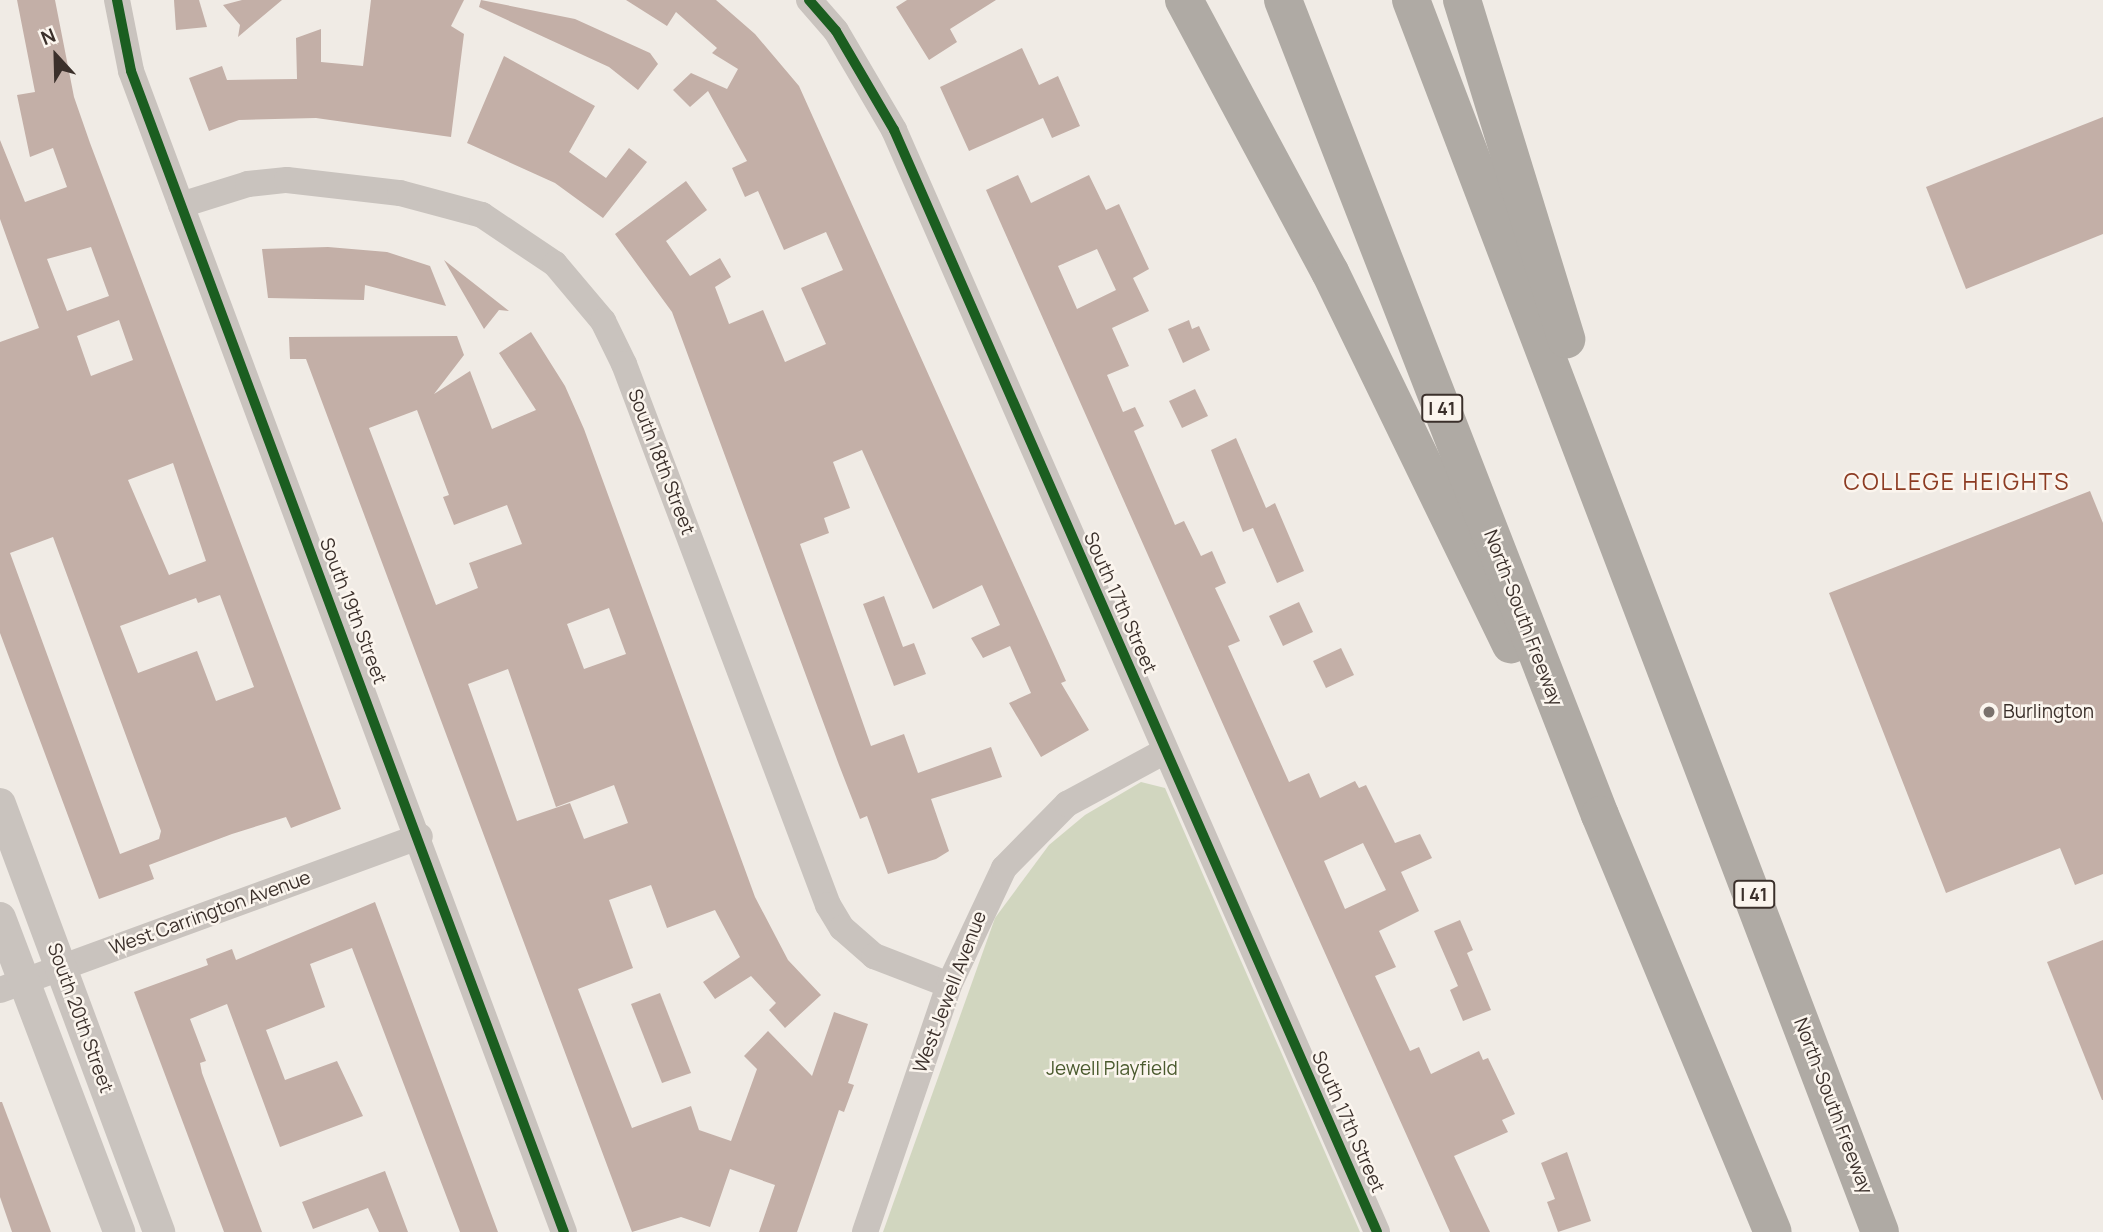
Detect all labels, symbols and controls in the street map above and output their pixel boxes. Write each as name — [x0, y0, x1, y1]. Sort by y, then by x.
north arrow — [21, 21, 91, 91]
text: N — [37, 22, 59, 51]
street label: South 18th Street — [623, 386, 699, 538]
road number: I 41 — [1421, 394, 1463, 422]
district label: COLLEGE HEIGHTS — [1845, 467, 2069, 495]
street label: North-South Freeway — [1479, 527, 1567, 709]
street label: South 17th Street — [1079, 529, 1161, 677]
street label: South 19th Street — [315, 535, 391, 687]
place label: Burlington — [2003, 701, 2094, 723]
marker: Burlington — [1981, 704, 1997, 720]
street label: West Carrington Avenue — [106, 866, 314, 960]
road number: I 41 — [1733, 880, 1775, 908]
street label: West Jewell Avenue — [909, 908, 991, 1076]
street label: South 20th Street — [42, 940, 118, 1096]
street label: North-South Freeway — [1789, 1015, 1877, 1197]
street label: South 17th Street — [1307, 1048, 1389, 1196]
park label: Jewell Playfield — [1046, 1058, 1178, 1080]

